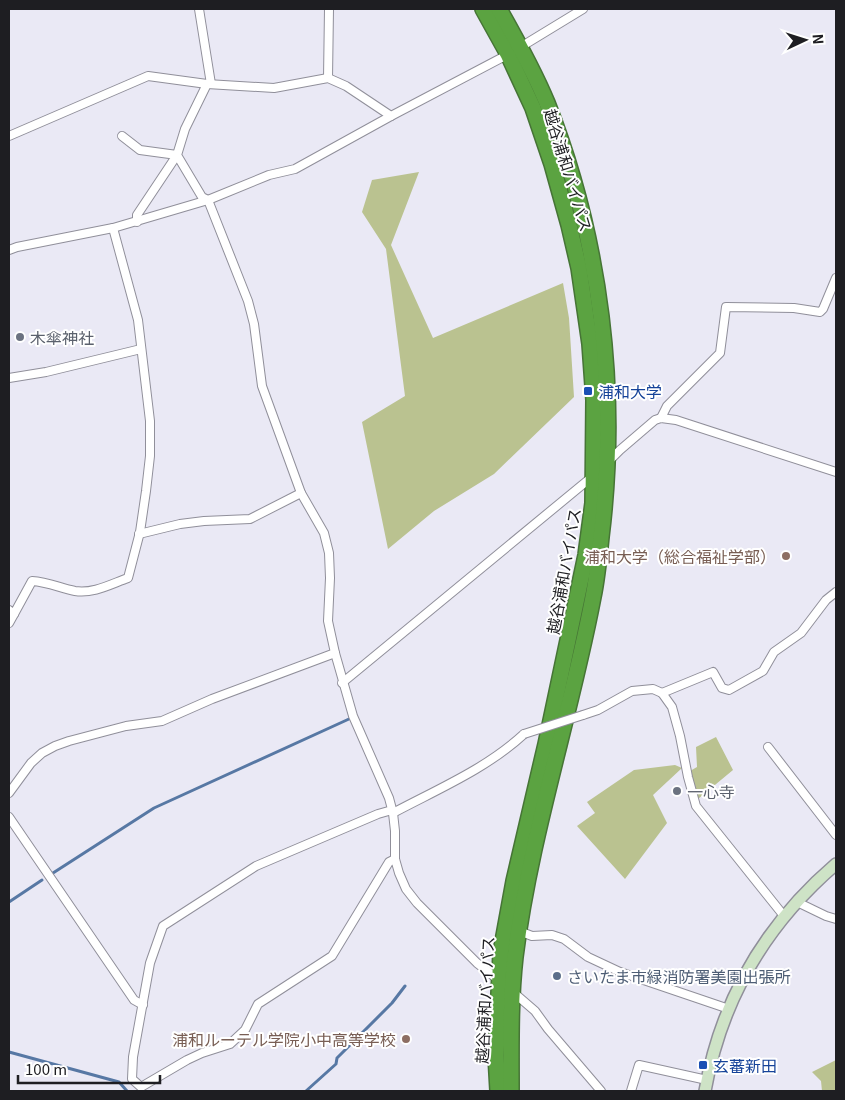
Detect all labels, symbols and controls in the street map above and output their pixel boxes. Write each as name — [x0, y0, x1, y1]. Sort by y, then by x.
north arrow — [780, 15, 830, 65]
text: N — [809, 33, 829, 45]
street label: 越谷浦和バイパス — [539, 105, 599, 235]
place label: 木傘神社 — [30, 325, 94, 349]
marker: 木傘神社 — [14, 331, 26, 343]
place label: 浦和大学 — [598, 379, 662, 403]
marker: 浦和大学 — [582, 385, 594, 397]
street label: 越谷浦和バイパス — [540, 506, 586, 636]
place label: 浦和大学（総合福祉学部） — [584, 544, 776, 568]
marker: 浦和大学（総合福祉学部） — [780, 550, 792, 562]
place label: 一心寺 — [687, 779, 735, 803]
marker: 一心寺 — [671, 785, 683, 797]
street label: 越谷浦和バイパス — [469, 936, 499, 1064]
place label: さいたま市緑消防署美園出張所 — [567, 964, 791, 988]
marker: さいたま市緑消防署美園出張所 — [551, 970, 563, 982]
place label: 浦和ルーテル学院小中高等学校 — [172, 1027, 396, 1051]
marker: 浦和ルーテル学院小中高等学校 — [400, 1033, 412, 1045]
scale bar — [18, 1052, 160, 1084]
place label: 玄蕃新田 — [713, 1053, 777, 1077]
text: 100 m — [25, 1058, 67, 1079]
marker: 玄蕃新田 — [697, 1059, 709, 1071]

